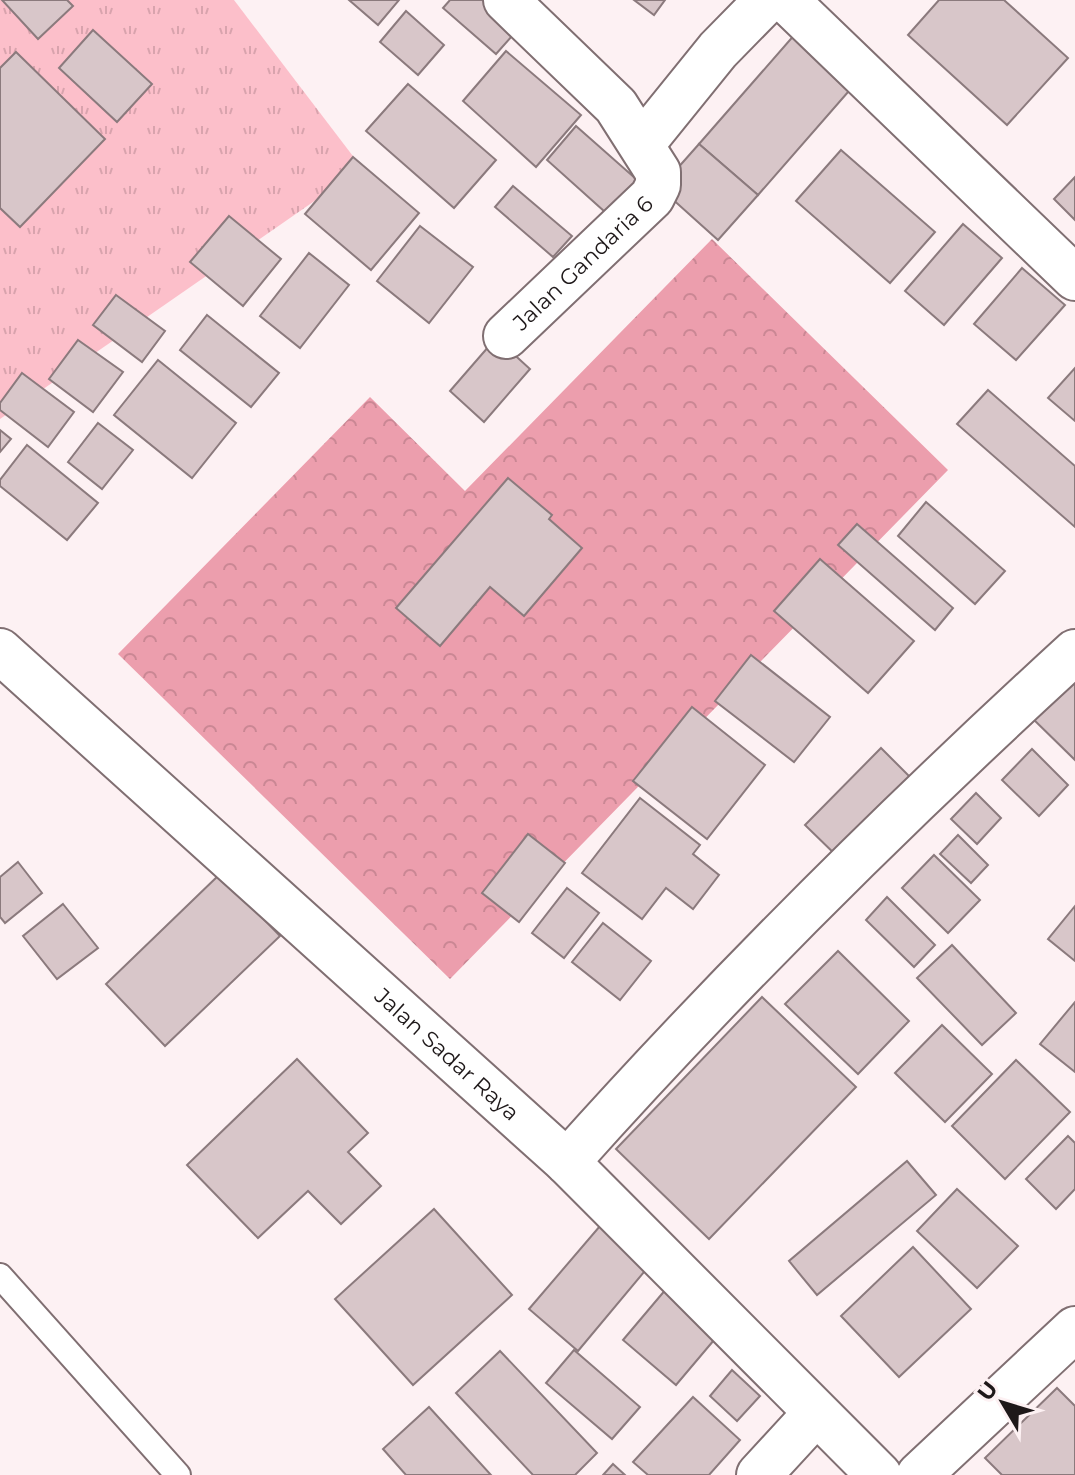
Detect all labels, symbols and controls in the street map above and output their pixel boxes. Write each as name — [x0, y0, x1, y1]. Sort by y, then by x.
street label: Jalan Gandaria 6 — [506, 190, 658, 336]
street label: Jalan Sadar Raya — [369, 981, 525, 1126]
north arrow — [963, 1363, 1043, 1443]
text: U — [972, 1376, 1004, 1406]

